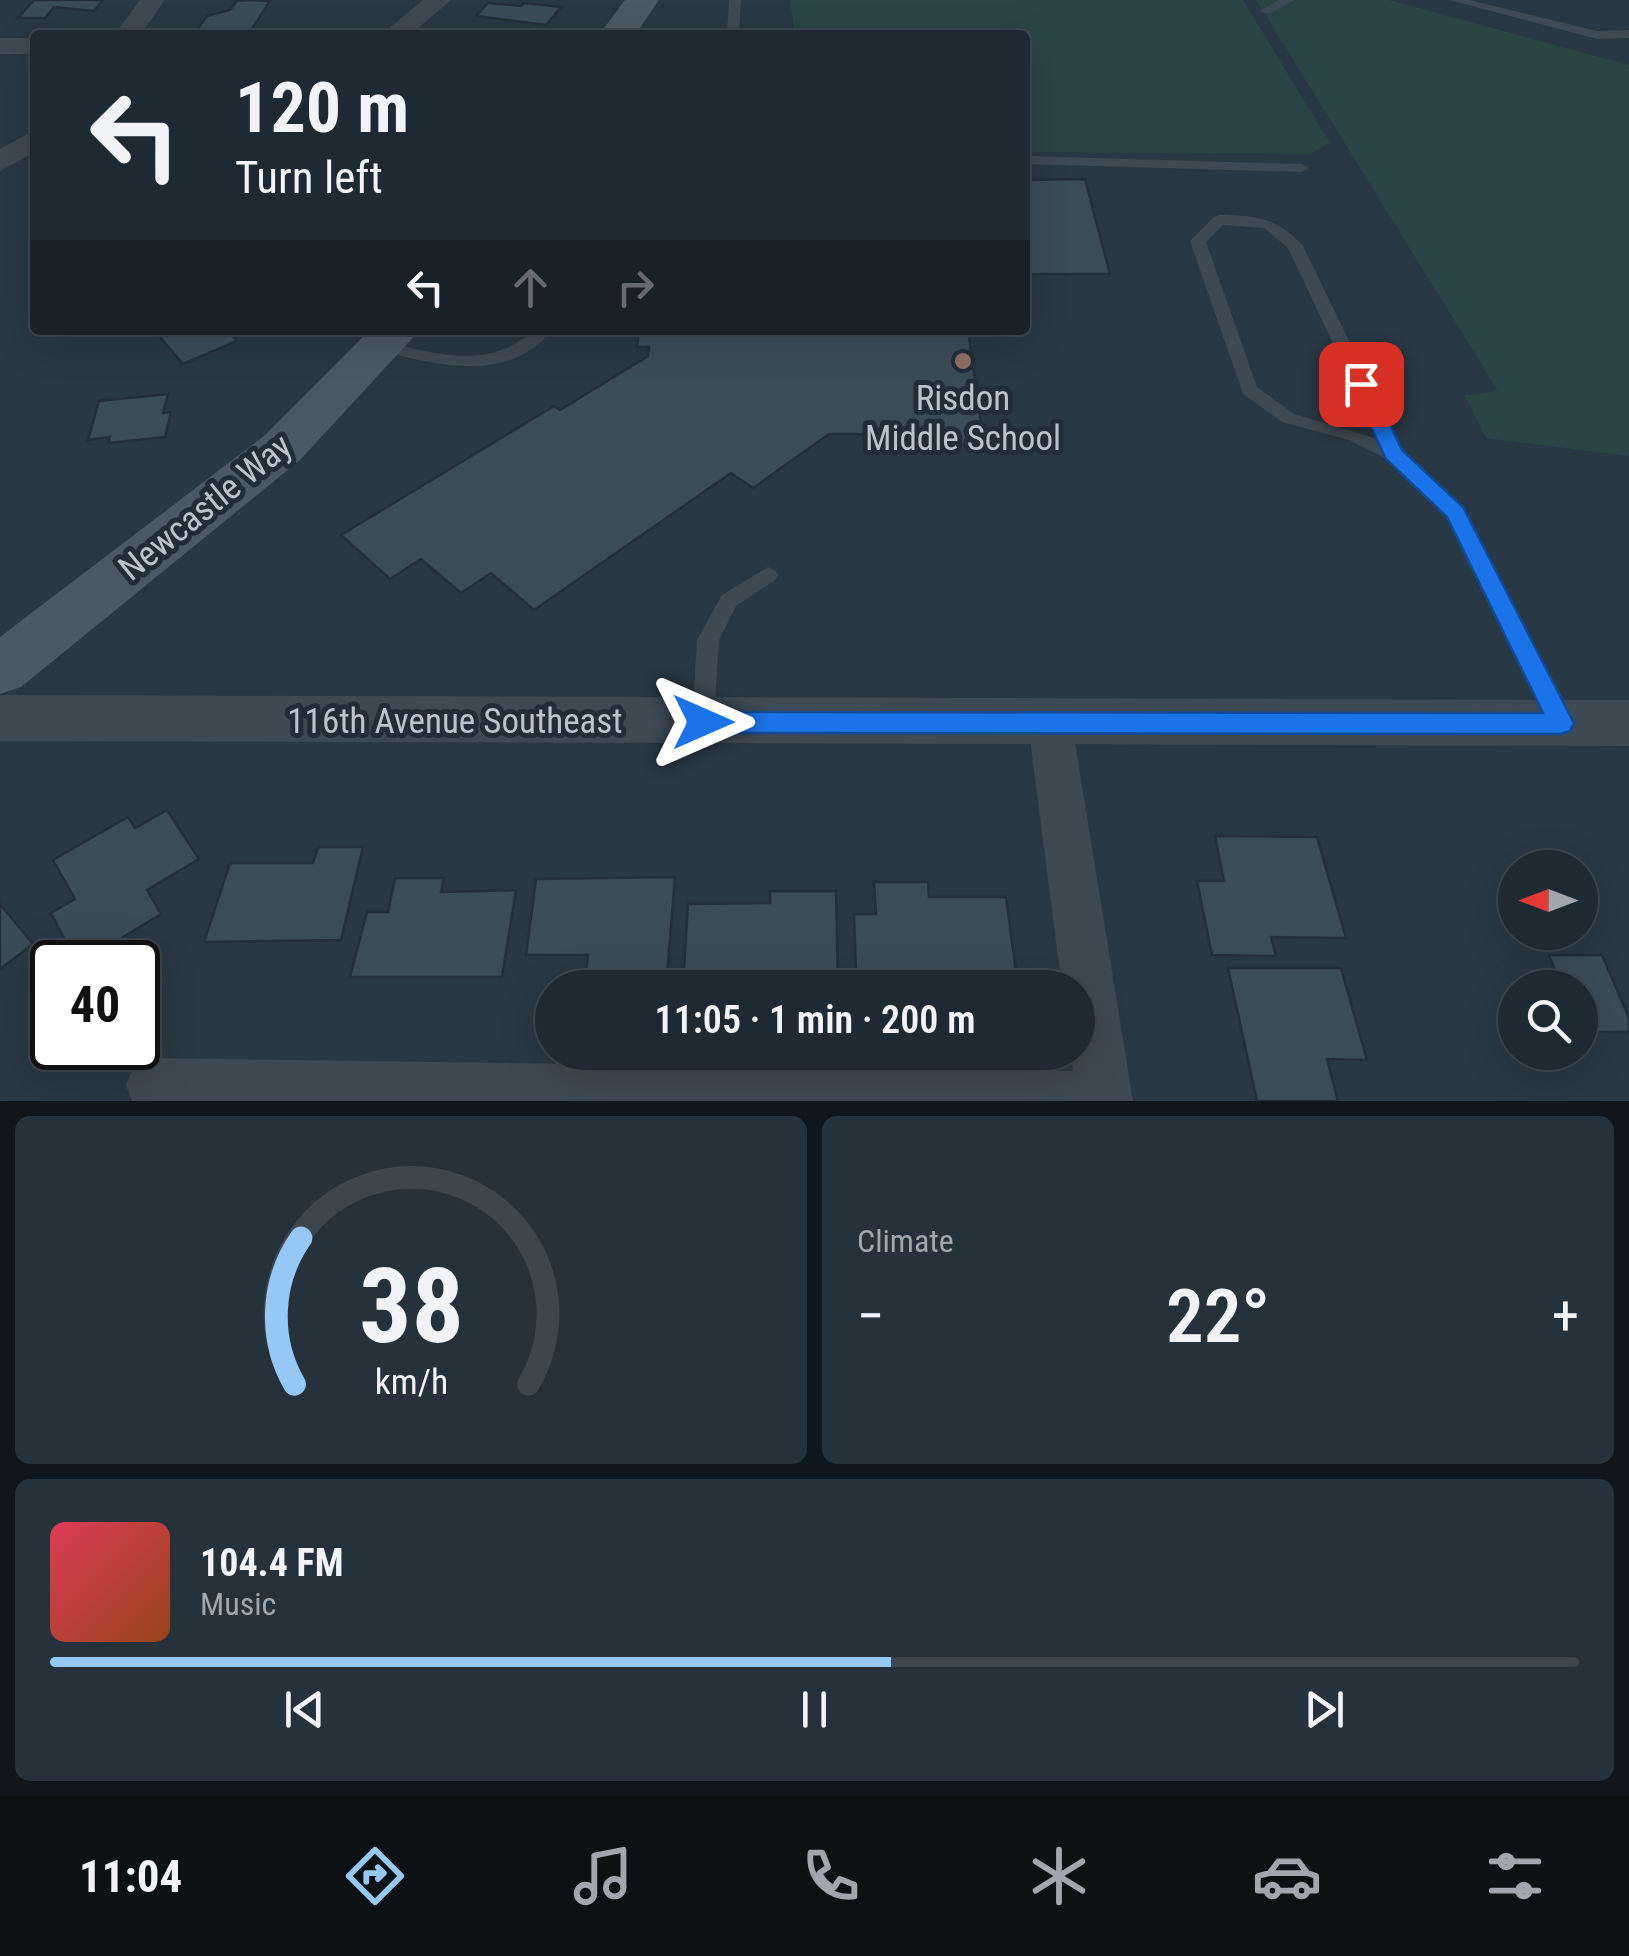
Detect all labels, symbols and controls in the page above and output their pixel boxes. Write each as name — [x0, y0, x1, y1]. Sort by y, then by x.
text: 120 m — [235, 67, 409, 149]
icon: left — [70, 70, 200, 200]
text: Turn left — [235, 151, 383, 204]
icon: left — [398, 260, 453, 315]
icon: ahead — [503, 260, 558, 315]
icon: right — [608, 260, 663, 315]
pin — [1319, 342, 1404, 427]
marker: Risdon Middle School — [952, 350, 974, 372]
icon: arrive — [1334, 357, 1389, 412]
place label: Risdon Middle School — [865, 378, 1061, 459]
street label: Newcastle Way — [111, 425, 300, 589]
position arrow — [651, 670, 755, 774]
street label: 116th Avenue Southeast — [287, 701, 623, 742]
north arrow — [1498, 850, 1598, 950]
map controls — [1498, 850, 1598, 1070]
speed limit sign: 40 — [30, 940, 160, 1070]
button: search — [1498, 970, 1598, 1070]
text: 11:05 · 1 min · 200 m — [655, 998, 975, 1042]
text: Climate — [857, 1222, 954, 1260]
text: 38 — [358, 1246, 464, 1367]
text: 22° — [1166, 1272, 1270, 1360]
text: − — [857, 1284, 885, 1348]
text: + — [1552, 1284, 1579, 1348]
text: km/h — [374, 1361, 448, 1403]
text: 104.4 FM — [200, 1541, 344, 1585]
text: Music — [200, 1585, 276, 1623]
icon: previous — [277, 1682, 332, 1737]
icon: pause — [787, 1682, 842, 1737]
icon: next — [1297, 1682, 1352, 1737]
icon: directions — [340, 1841, 410, 1911]
icon: music — [568, 1841, 638, 1911]
icon: phone — [796, 1841, 866, 1911]
icon: climate — [1024, 1841, 1094, 1911]
icon: car — [1252, 1841, 1322, 1911]
icon: filters — [1480, 1841, 1550, 1911]
text: 11:04 — [79, 1850, 182, 1903]

